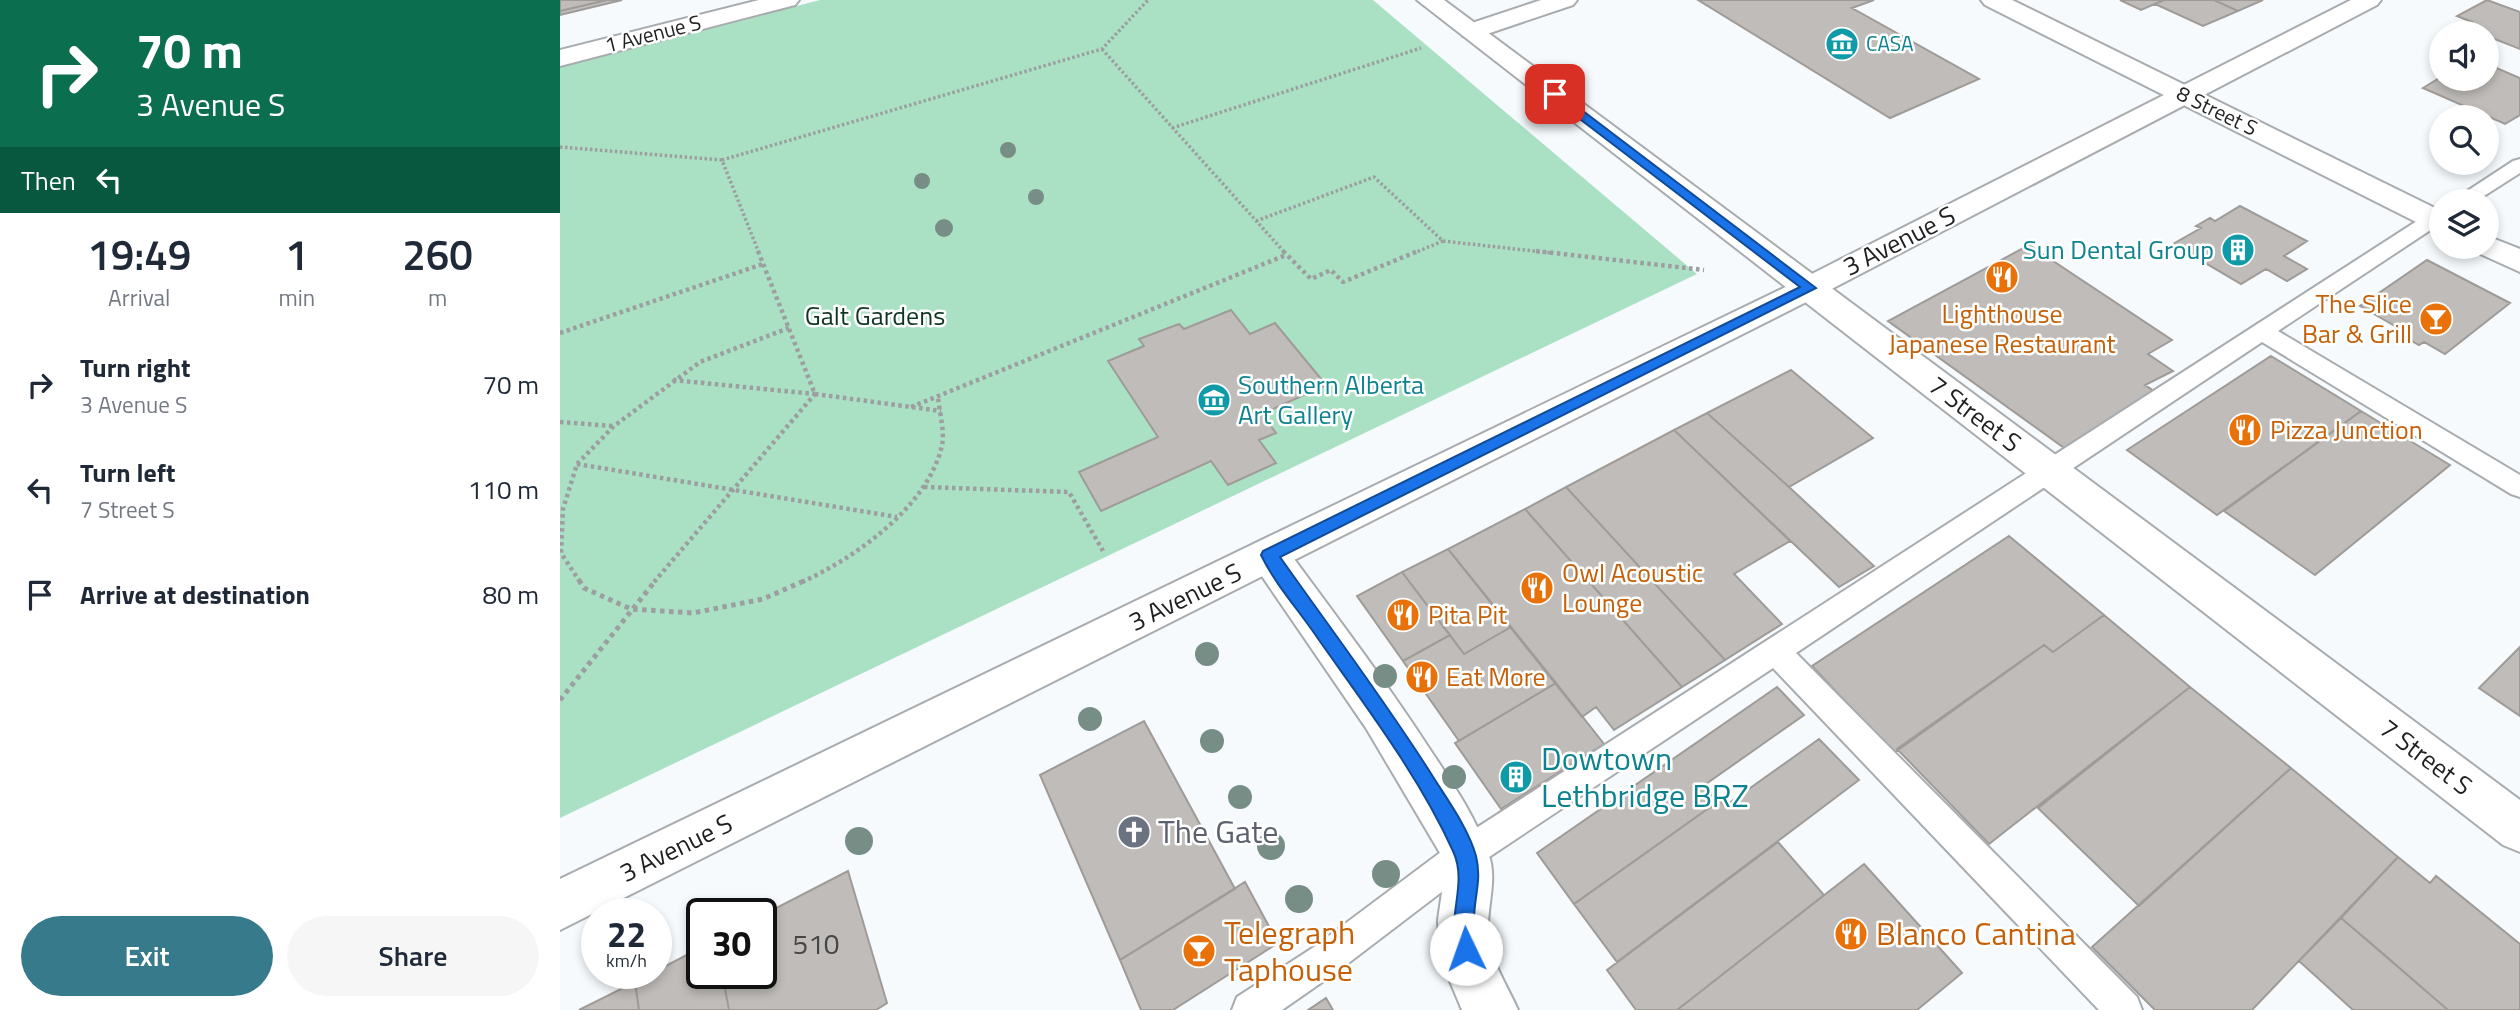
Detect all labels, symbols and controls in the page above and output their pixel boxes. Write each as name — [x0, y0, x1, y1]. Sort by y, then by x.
street label: 1 Avenue S — [601, 6, 704, 60]
text: 70 m — [136, 12, 243, 87]
map controls — [2429, 21, 2499, 259]
button: sound — [2429, 21, 2499, 91]
museum icon: CASA — [1823, 25, 1861, 63]
place label: CASA — [1866, 27, 1914, 59]
icon: right — [21, 28, 112, 119]
pin — [1525, 64, 1585, 124]
icon: arrive — [1536, 75, 1574, 113]
street label: 8 Street S — [2172, 77, 2263, 143]
text: 3 Avenue S — [136, 80, 285, 128]
button: search — [2429, 105, 2499, 175]
text: Then — [21, 161, 76, 200]
icon: left — [90, 161, 128, 199]
button: layers — [2429, 189, 2499, 259]
street label: 3 Avenue S — [1836, 196, 1962, 285]
text: 19:49 — [87, 222, 191, 286]
text: 1 — [285, 222, 309, 286]
text: 260 — [402, 222, 473, 286]
place label: Sun Dental Group — [2023, 230, 2214, 269]
building icon: Sun Dental Group — [2219, 231, 2257, 269]
restaurant icon: Lighthouse Japanese Restaurant — [1983, 258, 2021, 296]
text: Arrival — [108, 280, 170, 315]
text: min — [278, 280, 315, 315]
text: m — [428, 280, 447, 315]
place label: The Slice Bar & Grill — [2302, 284, 2412, 353]
place label: Lighthouse Japanese Restaurant — [1888, 294, 2116, 363]
park label: Galt Gardens — [805, 296, 945, 335]
bar icon: The Slice Bar & Grill — [2417, 300, 2455, 338]
text: Turn right — [80, 348, 191, 387]
text: 70 m — [482, 365, 539, 404]
place label: Southern Alberta Art Gallery — [1238, 365, 1424, 434]
icon: right — [21, 366, 59, 404]
street label: 7 Street S — [1921, 366, 2030, 461]
museum icon: Southern Alberta Art Gallery — [1195, 381, 1233, 419]
text: 3 Avenue S — [80, 387, 187, 422]
place label: Pizza Junction — [2270, 410, 2423, 449]
restaurant icon: Pizza Junction — [2226, 411, 2264, 449]
text: Turn left — [80, 453, 175, 492]
text: 110 m — [468, 470, 539, 509]
icon: left — [21, 471, 59, 509]
text: 7 Street S — [80, 492, 175, 527]
street label: 3 Avenue S — [1122, 552, 1248, 641]
place label: Owl Acoustic Lounge — [1562, 553, 1703, 622]
restaurant icon: Owl Acoustic Lounge — [1518, 569, 1556, 607]
text: Arrive at destination — [80, 575, 310, 614]
text: 80 m — [482, 575, 539, 614]
icon: arrive — [21, 576, 59, 614]
place label: Pita Pit — [1428, 595, 1507, 634]
restaurant icon: Pita Pit — [1384, 596, 1422, 634]
place label: Eat More — [1446, 657, 1546, 696]
restaurant icon: Eat More — [1403, 658, 1441, 696]
street label: 7 Street S — [2372, 709, 2481, 804]
place label: Dowtown Lethbridge BRZ — [1541, 734, 1749, 819]
building icon: Dowtown Lethbridge BRZ — [1497, 758, 1535, 796]
street label: 3 Avenue S — [613, 803, 739, 892]
place label: The Gate — [1158, 807, 1278, 855]
church icon: The Gate — [1115, 813, 1153, 851]
speed limit sign: 30 — [686, 898, 777, 989]
text: 22 — [607, 907, 646, 961]
place label: Telegraph Taphouse — [1224, 908, 1355, 993]
place label: Blanco Cantina — [1876, 909, 2076, 957]
position arrow — [1429, 912, 1503, 986]
restaurant icon: Blanco Cantina — [1832, 915, 1870, 953]
button: Exit — [21, 916, 273, 996]
button: Share — [287, 916, 539, 996]
house number: 510 — [792, 922, 840, 965]
bar icon: Telegraph Taphouse — [1180, 932, 1218, 970]
text: km/h — [606, 947, 647, 974]

